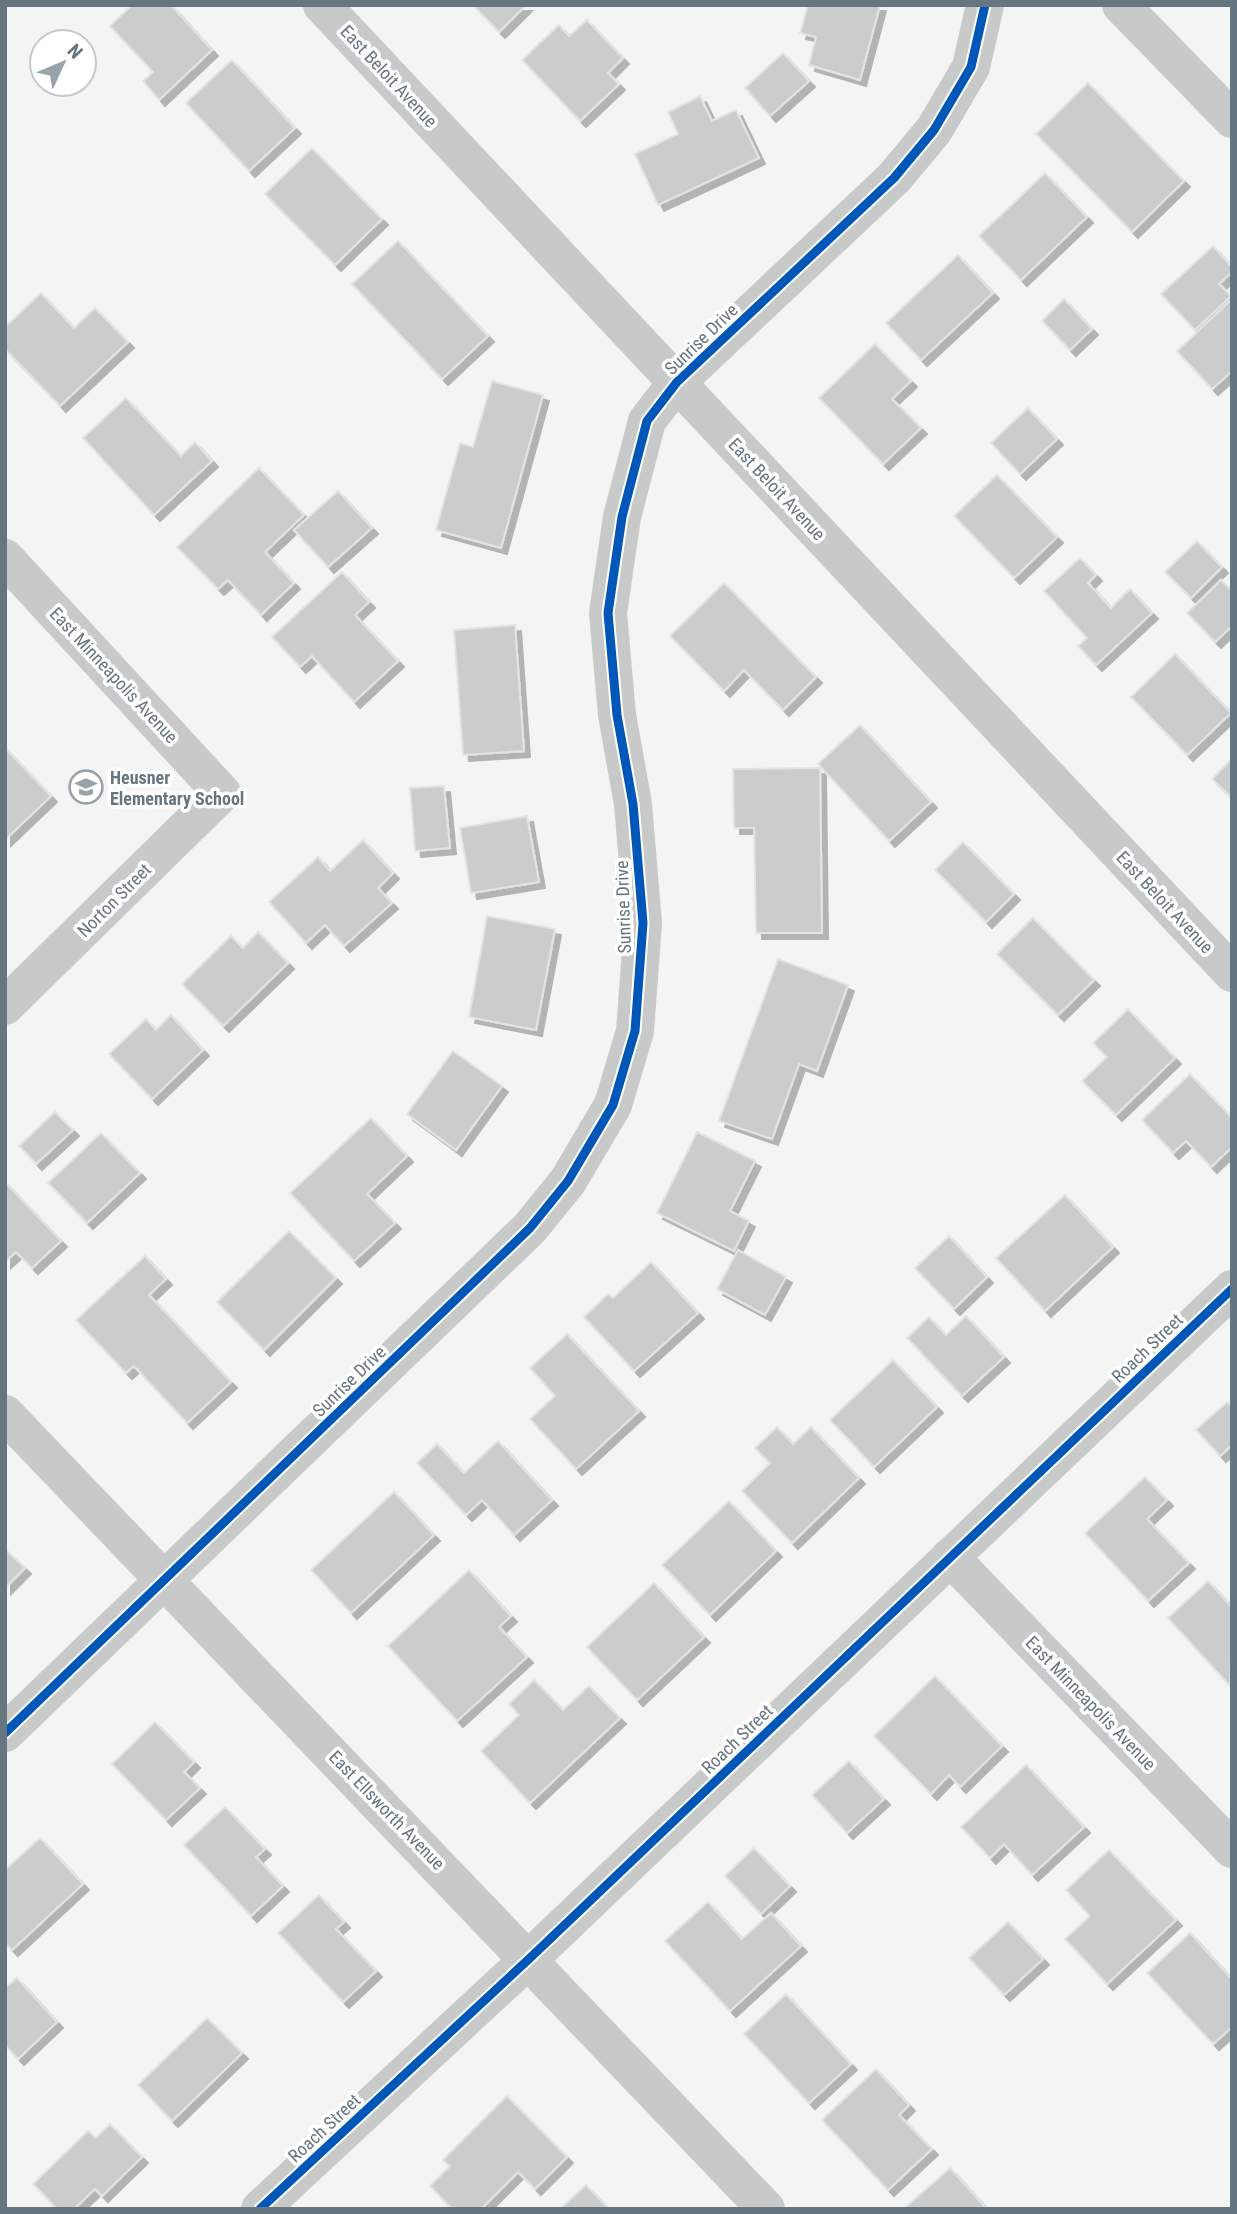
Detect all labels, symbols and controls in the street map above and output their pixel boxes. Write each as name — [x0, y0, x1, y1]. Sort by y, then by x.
street label: East Beloit Avenue — [336, 21, 442, 131]
north arrow — [28, 28, 98, 98]
text: N — [63, 39, 87, 64]
street label: Sunrise Drive — [660, 299, 742, 379]
street label: East Beloit Avenue — [724, 434, 830, 544]
street label: East Minneapolis Avenue — [46, 603, 182, 747]
place label: Heusner Elementary School — [110, 767, 244, 809]
school or university icon: Heusner Elementary School — [67, 768, 105, 806]
street label: East Beloit Avenue — [1112, 847, 1218, 957]
street label: Norton Street — [73, 859, 155, 941]
street label: Sunrise Drive — [611, 860, 635, 954]
street label: Roach Street — [1107, 1309, 1187, 1387]
street label: Sunrise Drive — [308, 1341, 390, 1421]
street label: East Minneapolis Avenue — [1022, 1632, 1160, 1774]
street label: Roach Street — [697, 1700, 777, 1778]
street label: East Ellsworth Avenue — [325, 1746, 449, 1874]
street label: Roach Street — [284, 2089, 364, 2167]

